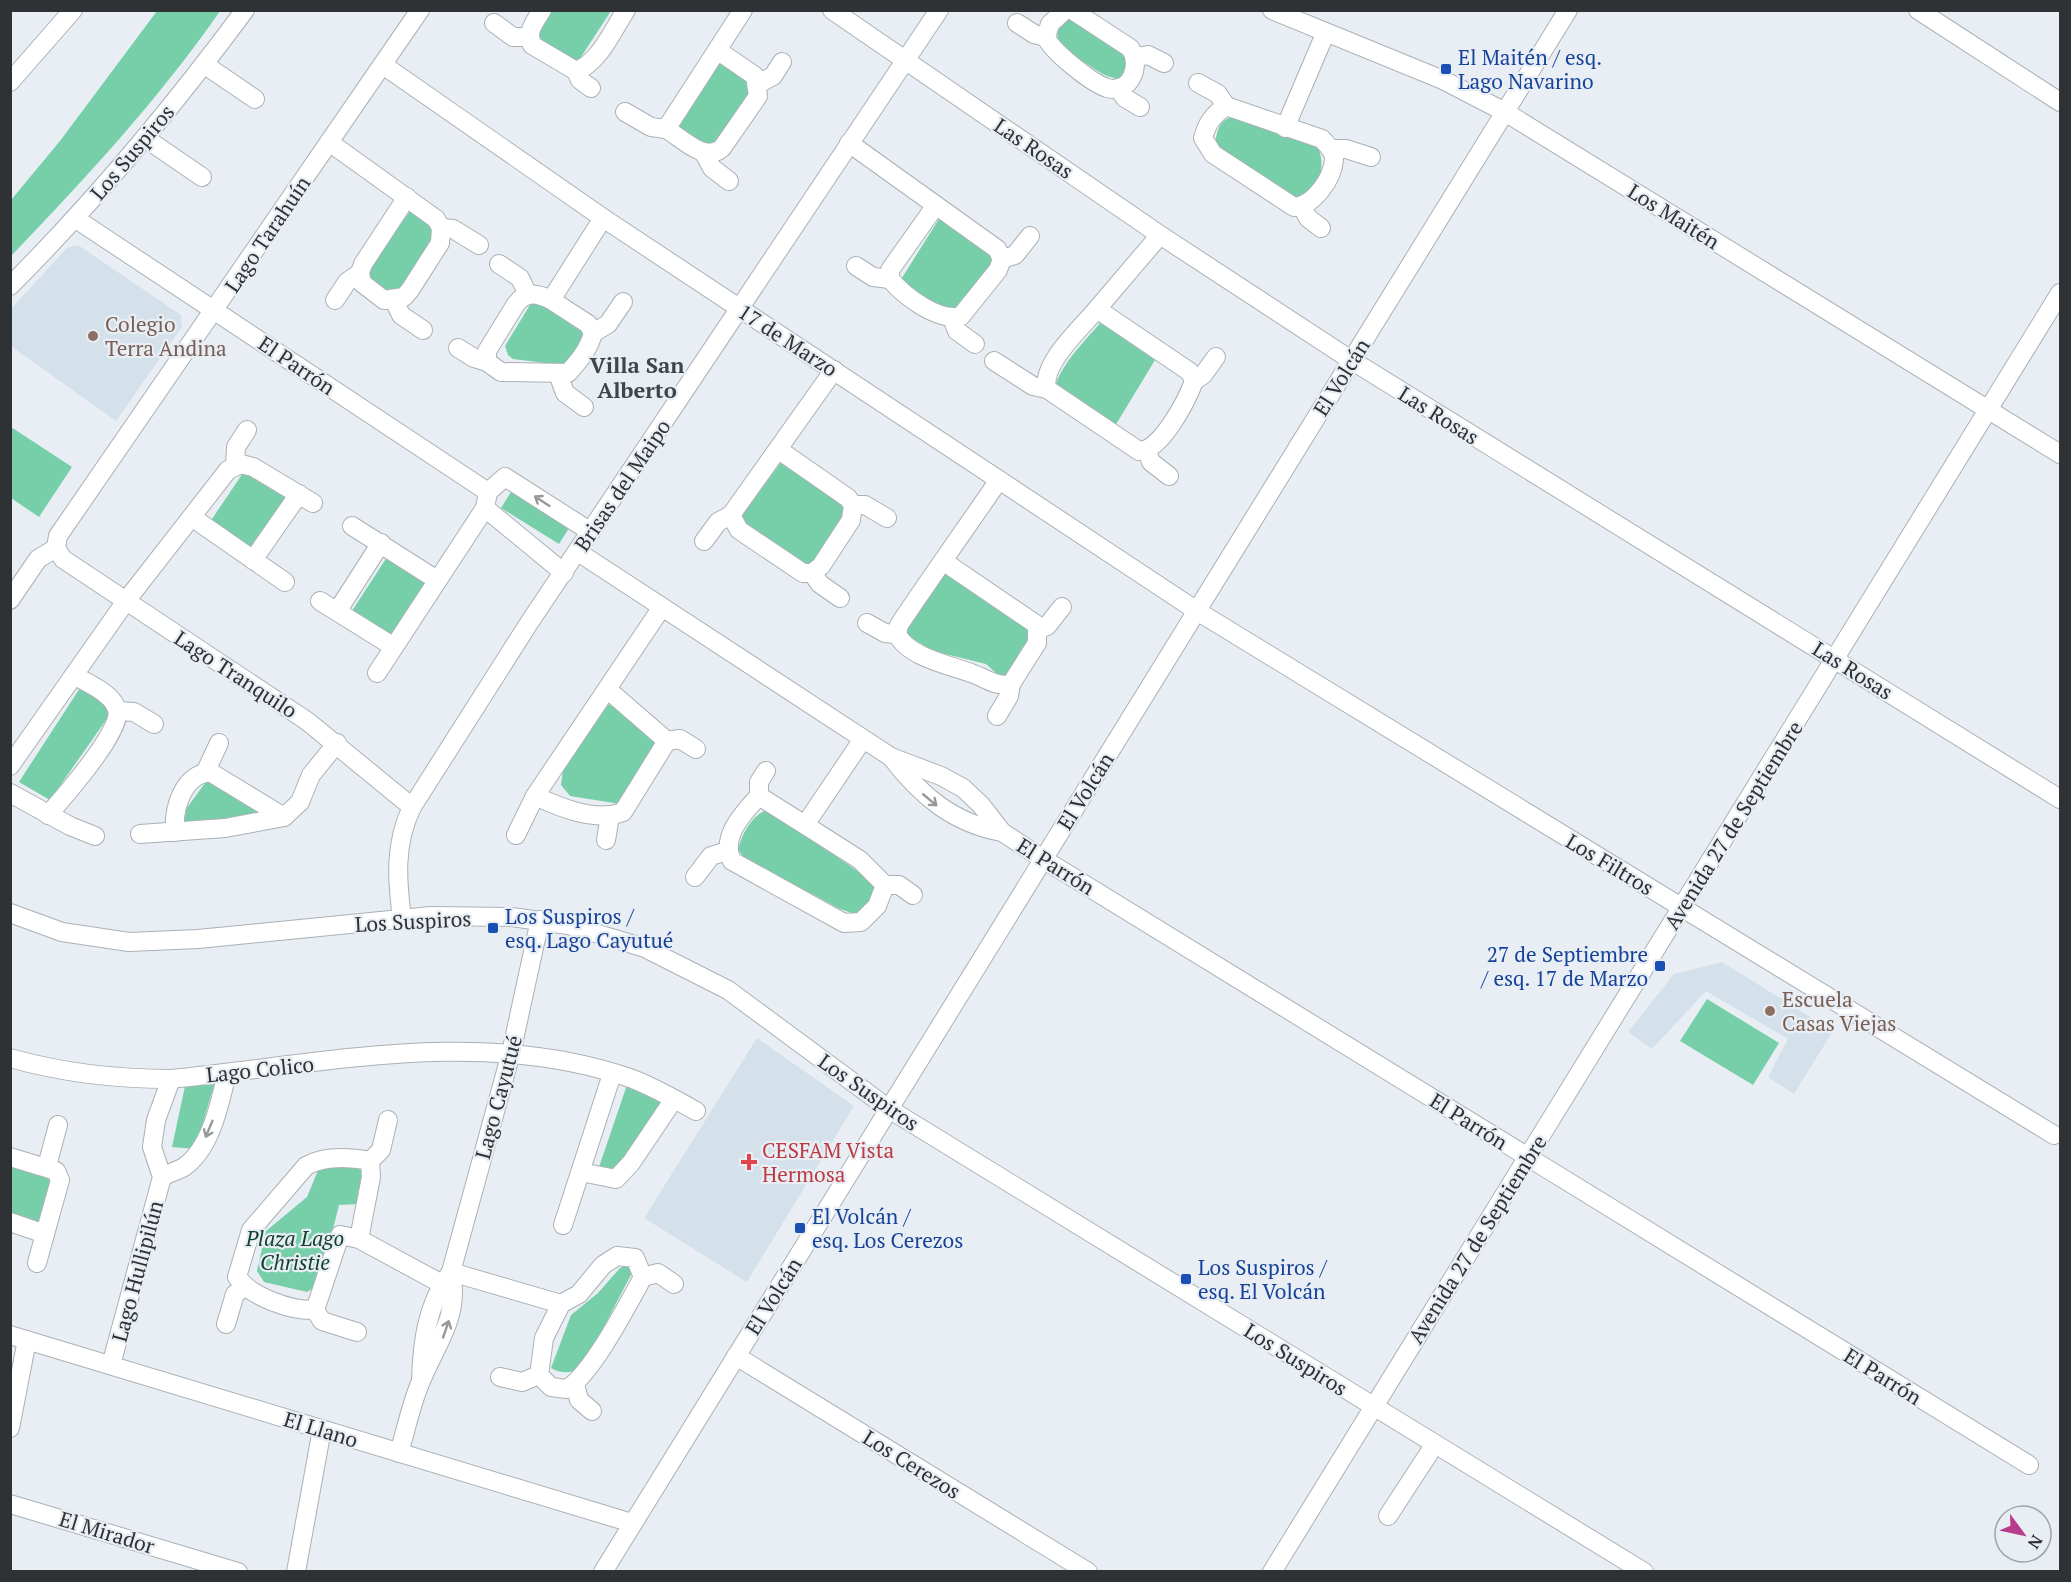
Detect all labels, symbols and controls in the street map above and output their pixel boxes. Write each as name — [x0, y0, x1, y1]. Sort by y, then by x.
place label: El Maitén / esq. Lago Navarino — [1458, 43, 1602, 95]
marker: El Maitén / esq. Lago Navarino — [1439, 62, 1453, 76]
street label: Los Suspiros — [84, 98, 180, 206]
street label: Las Rosas — [989, 111, 1079, 185]
street label: Lago Tarahuín — [218, 170, 317, 298]
street label: Los Maitén — [1623, 177, 1726, 256]
street label: 17 de Marzo — [733, 297, 843, 383]
place label: Colegio Terra Andina — [105, 310, 227, 362]
marker: Colegio Terra Andina — [86, 329, 100, 343]
street label: El Parrón — [253, 329, 341, 401]
street label: El Volcán — [1306, 333, 1376, 421]
district label: Villa San Alberto — [590, 350, 684, 404]
street label: Las Rosas — [1394, 379, 1484, 451]
street label: Brisas del Maipo — [567, 414, 677, 556]
one-way arrow — [534, 495, 551, 507]
street label: Lago Tranquilo — [169, 624, 303, 724]
street label: Las Rosas — [1808, 634, 1898, 706]
street label: Avenida 27 de Septiembre — [1657, 715, 1809, 935]
street label: El Volcán — [1050, 747, 1120, 835]
one-way arrow — [922, 793, 937, 807]
street label: Los Filtros — [1561, 827, 1659, 901]
street label: El Parrón — [1012, 831, 1101, 901]
place label: Los Suspiros / esq. Lago Cayutué — [505, 902, 673, 954]
street label: Los Suspiros — [354, 904, 472, 938]
marker: Los Suspiros / esq. Lago Cayutué — [486, 921, 500, 935]
place label: 27 de Septiembre / esq. 17 de Marzo — [1480, 940, 1648, 992]
marker: 27 de Septiembre / esq. 17 de Marzo — [1653, 959, 1667, 973]
place label: Escuela Casas Viejas — [1782, 985, 1896, 1037]
marker: Escuela Casas Viejas — [1763, 1004, 1777, 1018]
street label: Lago Cayutué — [468, 1032, 528, 1162]
street label: Los Suspiros — [813, 1047, 925, 1137]
street label: Lago Colico — [205, 1049, 315, 1089]
street label: El Parrón — [1425, 1086, 1514, 1156]
one-way arrow — [203, 1119, 214, 1138]
street label: Avenida 27 de Septiembre — [1401, 1129, 1553, 1349]
place label: CESFAM Vista Hermosa — [762, 1136, 894, 1188]
marker: CESFAM Vista Hermosa — [740, 1153, 758, 1171]
street label: Lago Hullipilún — [105, 1197, 169, 1345]
place label: El Volcán / esq. Los Cerezos — [812, 1202, 963, 1254]
marker: El Volcán / esq. Los Cerezos — [793, 1221, 807, 1235]
park label: Plaza Lago Christie — [245, 1224, 344, 1276]
street label: El Volcán — [738, 1252, 808, 1340]
place label: Los Suspiros / esq. El Volcán — [1198, 1253, 1328, 1305]
marker: Los Suspiros / esq. El Volcán — [1179, 1272, 1193, 1286]
street label: Los Suspiros — [1239, 1316, 1353, 1402]
one-way arrow — [441, 1320, 452, 1339]
street label: El Parrón — [1839, 1341, 1928, 1411]
street label: El Llano — [280, 1404, 362, 1454]
street label: Los Cerezos — [858, 1423, 966, 1505]
street label: El Mirador — [56, 1504, 158, 1560]
north arrow — [1993, 1504, 2053, 1564]
text: N — [2023, 1531, 2048, 1553]

